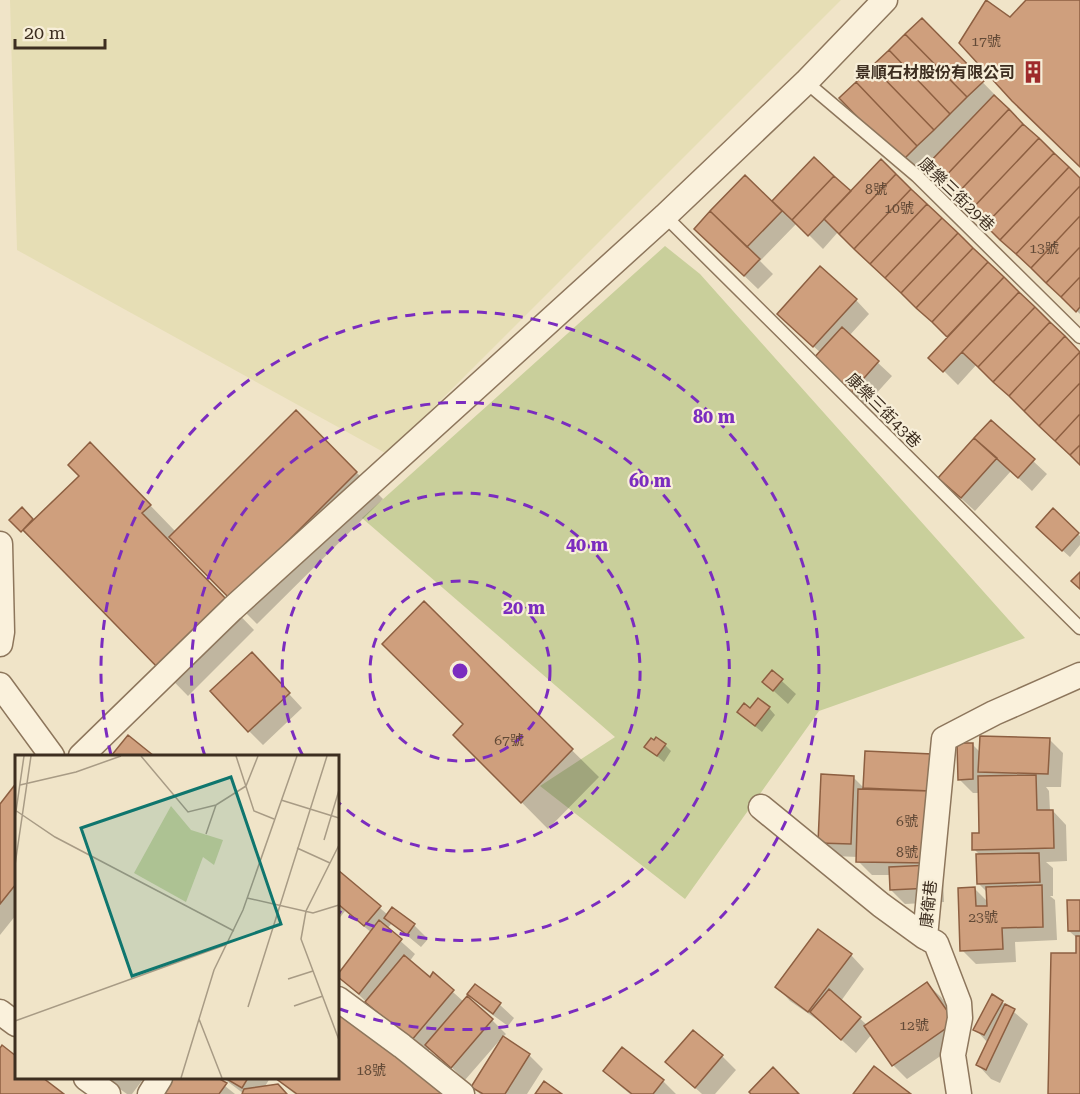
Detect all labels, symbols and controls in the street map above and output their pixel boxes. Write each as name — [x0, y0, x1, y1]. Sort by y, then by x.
scale bar — [15, 12, 105, 50]
text: 20 m — [24, 22, 65, 43]
house number: 17號 — [971, 33, 1001, 49]
building icon: 景順石材股份有限公司 — [1020, 59, 1046, 85]
place label: 景順石材股份有限公司 — [855, 63, 1015, 82]
street label: 康樂三街29巷 — [915, 154, 998, 235]
house number: 8號 — [865, 181, 887, 197]
house number: 10號 — [884, 200, 914, 216]
house number: 13號 — [1029, 240, 1059, 256]
street label: 康樂三街43巷 — [842, 369, 925, 452]
text: 80 m — [693, 406, 736, 427]
text: 60 m — [629, 470, 672, 491]
text: 40 m — [566, 534, 609, 555]
text: 20 m — [503, 597, 546, 618]
centre of rings — [450, 661, 470, 681]
house number: 67號 — [494, 732, 524, 748]
inset map — [15, 755, 339, 1079]
house number: 6號 — [896, 813, 918, 829]
house number: 8號 — [896, 844, 918, 860]
street label: 康衛巷 — [917, 879, 940, 929]
house number: 23號 — [968, 909, 998, 925]
house number: 12號 — [899, 1017, 929, 1033]
house number: 18號 — [356, 1062, 386, 1078]

